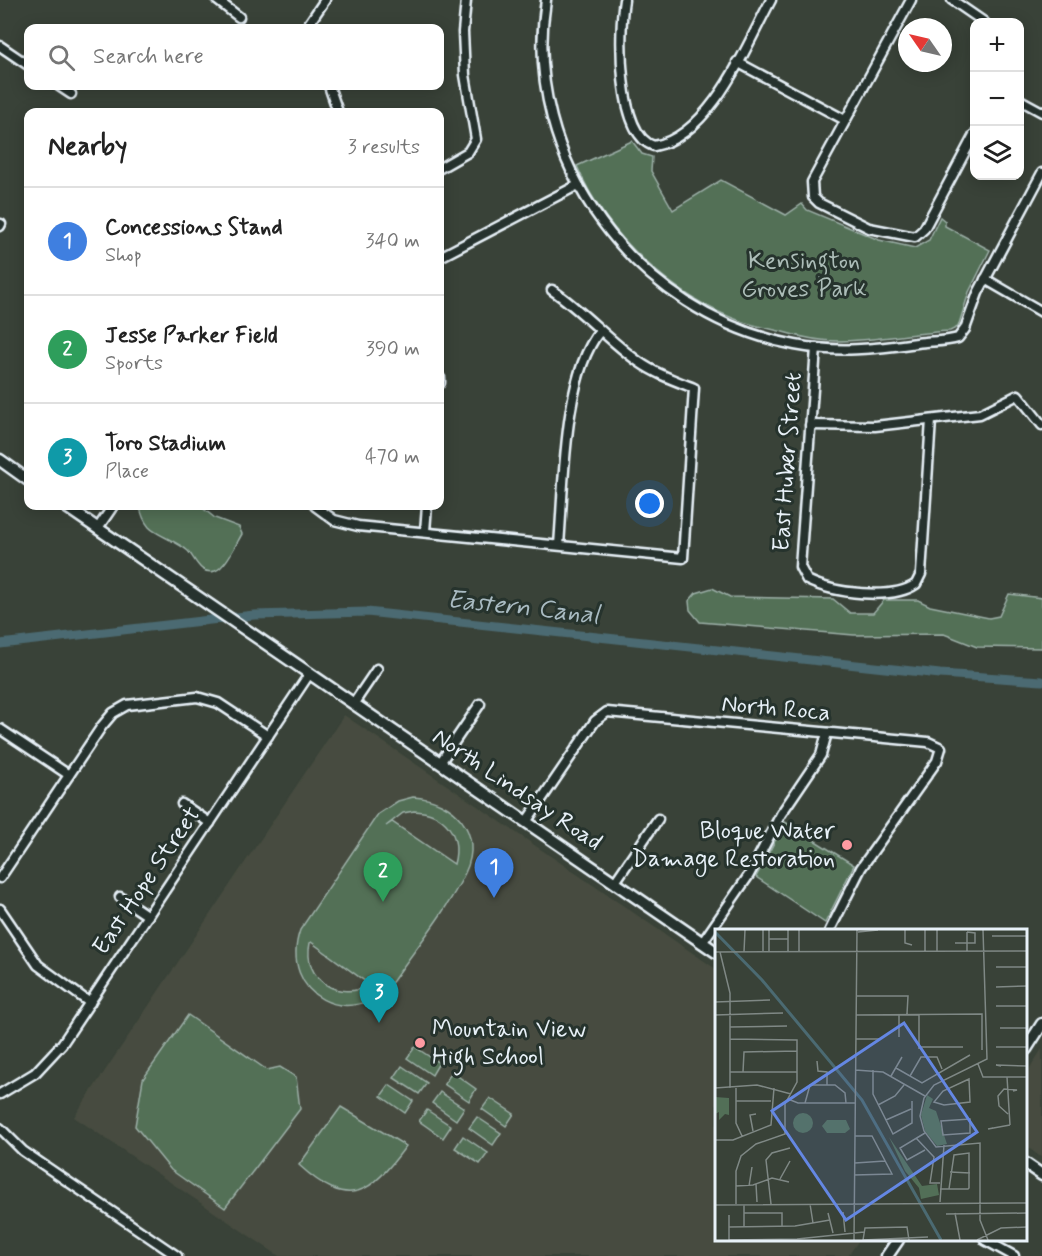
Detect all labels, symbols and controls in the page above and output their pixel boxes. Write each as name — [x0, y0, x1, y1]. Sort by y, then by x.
north arrow — [898, 18, 952, 72]
map controls — [970, 18, 1024, 180]
button: + — [970, 18, 1024, 72]
search box — [24, 24, 444, 90]
icon: search — [45, 41, 78, 74]
text: Search here — [93, 43, 204, 71]
button: − — [970, 72, 1024, 126]
button: layers — [970, 126, 1024, 180]
text: Nearby — [48, 130, 127, 164]
text: 3 results — [348, 134, 420, 161]
text: Concessions Stand — [105, 214, 282, 242]
text: 1 — [63, 228, 72, 255]
text: 340 m — [365, 228, 420, 255]
text: Shop — [105, 242, 142, 269]
park label: Kensington Groves Park — [741, 246, 867, 305]
text: Jesse Parker Field — [105, 322, 278, 350]
text: 2 — [63, 336, 72, 363]
text: 390 m — [366, 336, 420, 363]
text: Sports — [105, 350, 163, 377]
street label: East Huber Street — [766, 371, 810, 553]
text: Toro Stadium — [105, 430, 226, 458]
text: 3 — [63, 444, 72, 471]
text: 470 m — [365, 444, 420, 471]
text: Place — [105, 458, 149, 485]
your location — [635, 489, 664, 518]
water label: Eastern Canal — [445, 583, 603, 633]
street label: North Roca — [720, 689, 832, 729]
street label: North Lindsay Road — [426, 722, 608, 858]
street label: East Hope Street — [86, 801, 208, 961]
place label: Bloque Water Damage Restoration — [631, 816, 836, 877]
marker: Bloque Water Damage Restoration — [840, 838, 854, 852]
pin: 1 — [474, 848, 514, 898]
pin: 2 — [364, 852, 403, 902]
inset map — [715, 929, 1027, 1241]
pin: 3 — [360, 974, 398, 1023]
place label: Mountain View High School — [432, 1014, 586, 1076]
marker: Mountain View High School — [413, 1036, 427, 1050]

